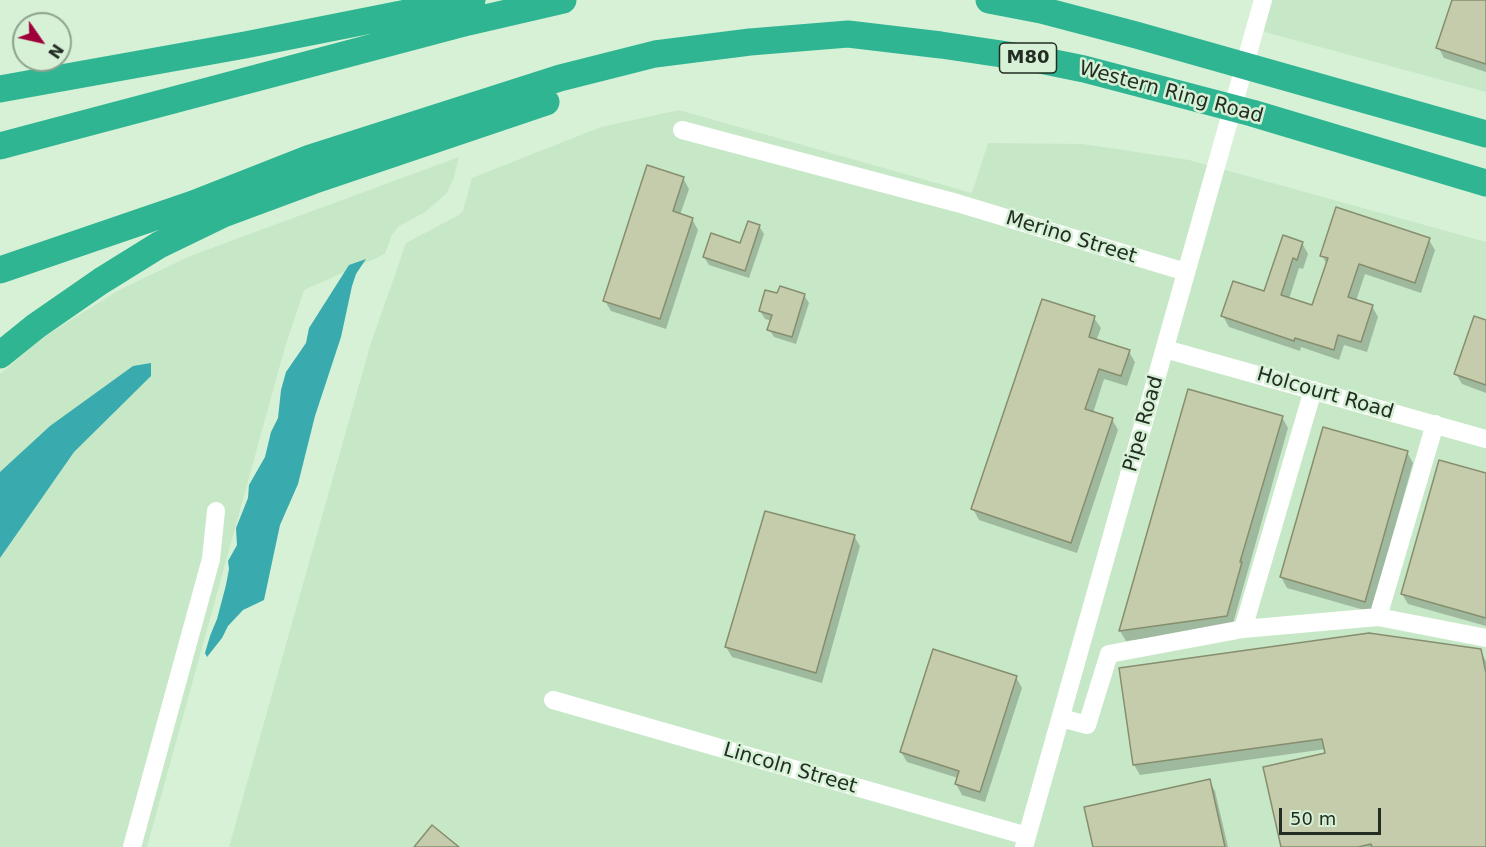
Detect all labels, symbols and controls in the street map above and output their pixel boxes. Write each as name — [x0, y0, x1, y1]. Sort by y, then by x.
north arrow — [12, 12, 72, 72]
text: N — [44, 40, 67, 62]
road number: M80 — [1000, 43, 1056, 73]
street label: Western Ring Road — [1076, 57, 1266, 129]
street label: Merino Street — [1003, 207, 1139, 269]
street label: Holcourt Road — [1254, 363, 1396, 425]
street label: Pipe Road — [1119, 373, 1169, 475]
street label: Lincoln Street — [720, 738, 860, 800]
scale bar — [1282, 796, 1384, 834]
text: 50 m — [1290, 808, 1336, 829]

